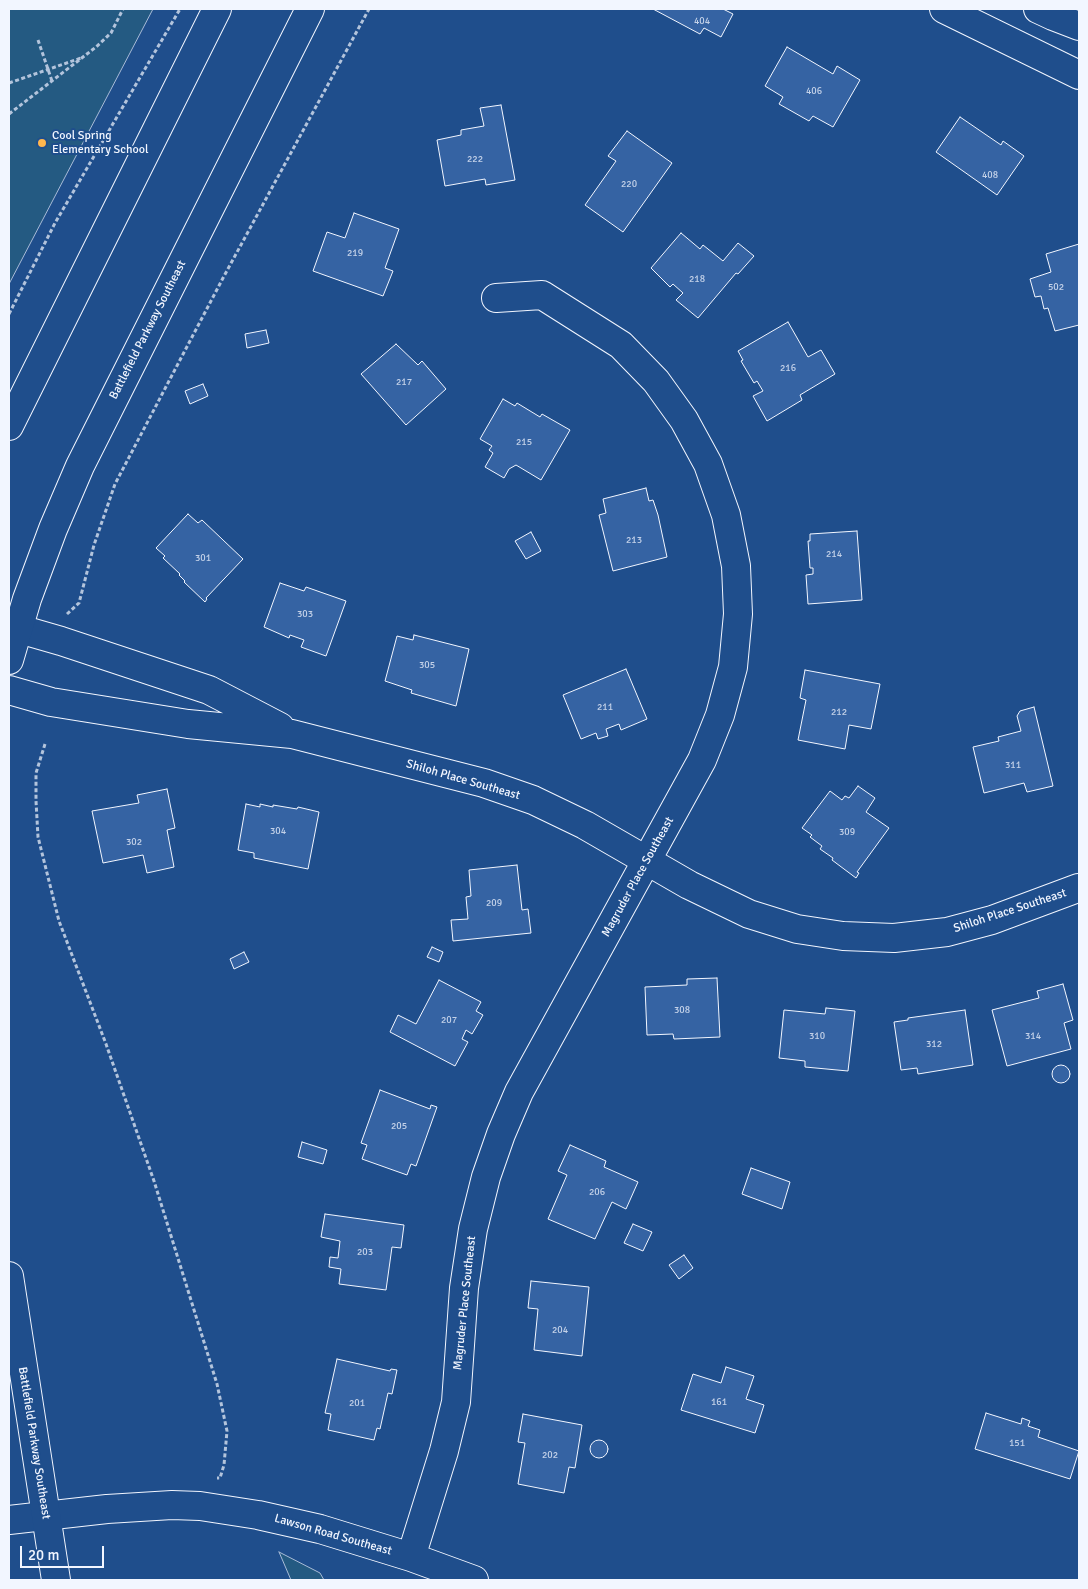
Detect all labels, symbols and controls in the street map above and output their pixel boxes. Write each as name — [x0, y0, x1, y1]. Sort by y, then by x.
house number: 404 — [694, 15, 710, 27]
house number: 406 — [806, 85, 822, 97]
place label: Cool Spring Elementary School — [52, 129, 148, 157]
marker: Cool Spring Elementary School — [36, 137, 48, 149]
house number: 222 — [467, 153, 483, 165]
house number: 408 — [982, 169, 998, 181]
house number: 220 — [621, 178, 637, 190]
house number: 219 — [347, 247, 363, 259]
street label: Battlefield Parkway Southeast — [107, 258, 189, 402]
house number: 218 — [689, 273, 705, 285]
house number: 502 — [1048, 281, 1064, 293]
house number: 216 — [780, 362, 796, 374]
house number: 217 — [396, 376, 412, 388]
house number: 215 — [516, 436, 532, 448]
house number: 213 — [626, 534, 642, 546]
house number: 214 — [826, 548, 842, 560]
house number: 301 — [195, 552, 211, 564]
house number: 303 — [297, 608, 313, 620]
house number: 305 — [419, 659, 435, 671]
house number: 211 — [597, 701, 613, 713]
house number: 212 — [831, 706, 847, 718]
street label: Shiloh Place Southeast — [404, 757, 522, 803]
house number: 311 — [1005, 759, 1021, 771]
street label: Magruder Place Southeast — [599, 815, 677, 939]
house number: 304 — [270, 825, 286, 837]
house number: 309 — [839, 826, 855, 838]
house number: 302 — [126, 836, 142, 848]
street label: Shiloh Place Southeast — [952, 886, 1068, 936]
house number: 209 — [486, 897, 502, 909]
house number: 308 — [674, 1004, 690, 1016]
house number: 207 — [441, 1014, 457, 1026]
house number: 310 — [809, 1030, 825, 1042]
house number: 314 — [1025, 1030, 1041, 1042]
house number: 312 — [926, 1038, 942, 1050]
house number: 205 — [391, 1120, 407, 1132]
house number: 206 — [589, 1186, 605, 1198]
street label: Magruder Place Southeast — [451, 1235, 479, 1371]
house number: 203 — [357, 1246, 373, 1258]
house number: 204 — [552, 1324, 568, 1336]
street label: Battlefield Parkway Southeast — [15, 1366, 53, 1520]
house number: 161 — [711, 1396, 727, 1408]
house number: 201 — [349, 1397, 365, 1409]
house number: 151 — [1009, 1437, 1025, 1449]
house number: 202 — [542, 1449, 558, 1461]
street label: Lawson Road Southeast — [273, 1511, 393, 1559]
scale bar — [22, 1536, 106, 1568]
text: 20 m — [28, 1546, 59, 1564]

